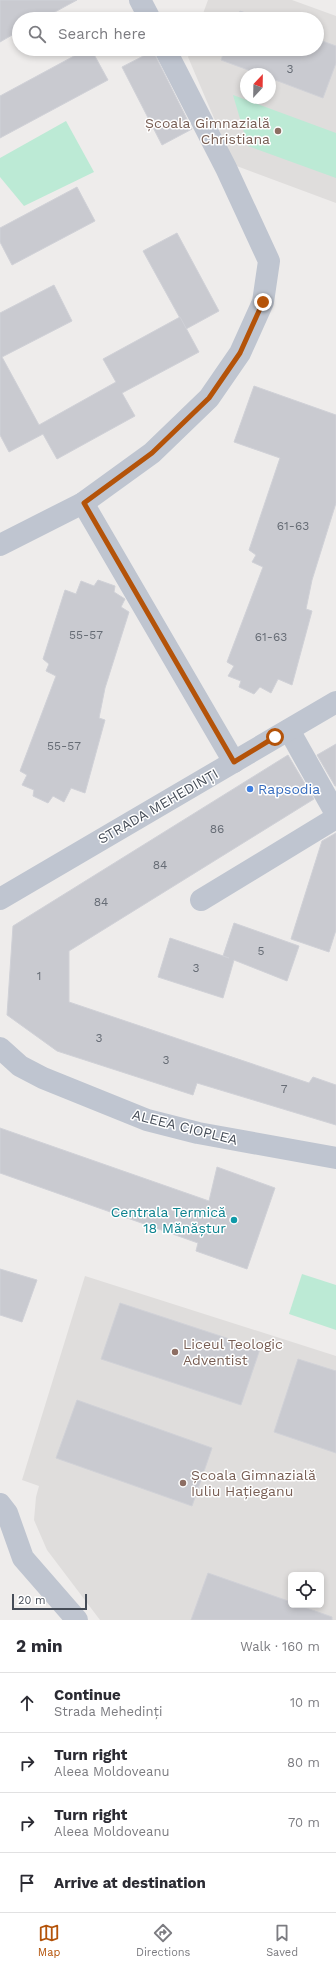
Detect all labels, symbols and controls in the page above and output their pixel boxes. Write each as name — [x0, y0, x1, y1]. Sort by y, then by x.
search box — [12, 12, 324, 56]
icon: search — [26, 23, 48, 45]
text: Search here — [58, 25, 146, 43]
house number: 3 — [287, 62, 294, 76]
north arrow — [240, 68, 276, 104]
place label: Școala Gimnazială Christiana — [145, 115, 270, 147]
marker: Școala Gimnazială Christiana — [273, 126, 283, 136]
route end — [254, 293, 272, 311]
house number: 61-63 — [277, 519, 309, 533]
house number: 55-57 — [69, 628, 103, 642]
house number: 61-63 — [255, 630, 287, 644]
route start — [266, 728, 284, 746]
house number: 55-57 — [47, 739, 81, 753]
street label: STRADA MEHEDINȚI — [95, 765, 221, 848]
place label: Rapsodia — [258, 781, 320, 797]
marker: Rapsodia — [245, 784, 255, 794]
house number: 86 — [210, 822, 224, 836]
house number: 84 — [153, 858, 167, 872]
house number: 84 — [94, 895, 108, 909]
house number: 5 — [258, 944, 265, 958]
house number: 3 — [193, 961, 200, 975]
house number: 1 — [37, 969, 41, 983]
house number: 3 — [96, 1031, 103, 1045]
house number: 3 — [163, 1053, 170, 1067]
house number: 7 — [281, 1082, 288, 1096]
street label: ALEEA CIOPLEA — [131, 1106, 239, 1148]
place label: Centrala Termică 18 Mănăștur — [111, 1204, 226, 1237]
marker: Centrala Termică 18 Mănăștur — [229, 1215, 239, 1225]
place label: Liceul Teologic Adventist — [183, 1336, 283, 1368]
marker: Liceul Teologic Adventist — [170, 1347, 180, 1357]
place label: Școala Gimnazială Iuliu Hațieganu — [191, 1467, 316, 1500]
marker: Școala Gimnazială Iuliu Hațieganu — [178, 1478, 188, 1488]
map controls — [288, 1572, 324, 1608]
button: locate — [288, 1572, 324, 1608]
scale bar — [12, 1592, 87, 1611]
text: 20 m — [18, 1594, 46, 1607]
text: 2 min — [16, 1636, 62, 1656]
text: Walk · 160 m — [240, 1639, 320, 1654]
text: Continue — [54, 1686, 121, 1704]
icon: ahead — [16, 1692, 38, 1714]
text: 10 m — [290, 1695, 320, 1710]
text: Strada Mehedinți — [54, 1704, 162, 1719]
text: Turn right — [54, 1746, 127, 1764]
icon: right — [16, 1752, 38, 1774]
text: 80 m — [287, 1755, 320, 1770]
text: Aleea Moldoveanu — [54, 1764, 169, 1779]
text: Turn right — [54, 1806, 127, 1824]
icon: right — [16, 1812, 38, 1834]
text: 70 m — [288, 1815, 320, 1830]
text: Aleea Moldoveanu — [54, 1824, 169, 1839]
icon: arrive — [16, 1872, 38, 1894]
text: Arrive at destination — [54, 1874, 206, 1892]
tab: Map — [38, 1922, 60, 1959]
tab: Directions — [136, 1922, 190, 1959]
tab: Saved — [266, 1922, 298, 1959]

